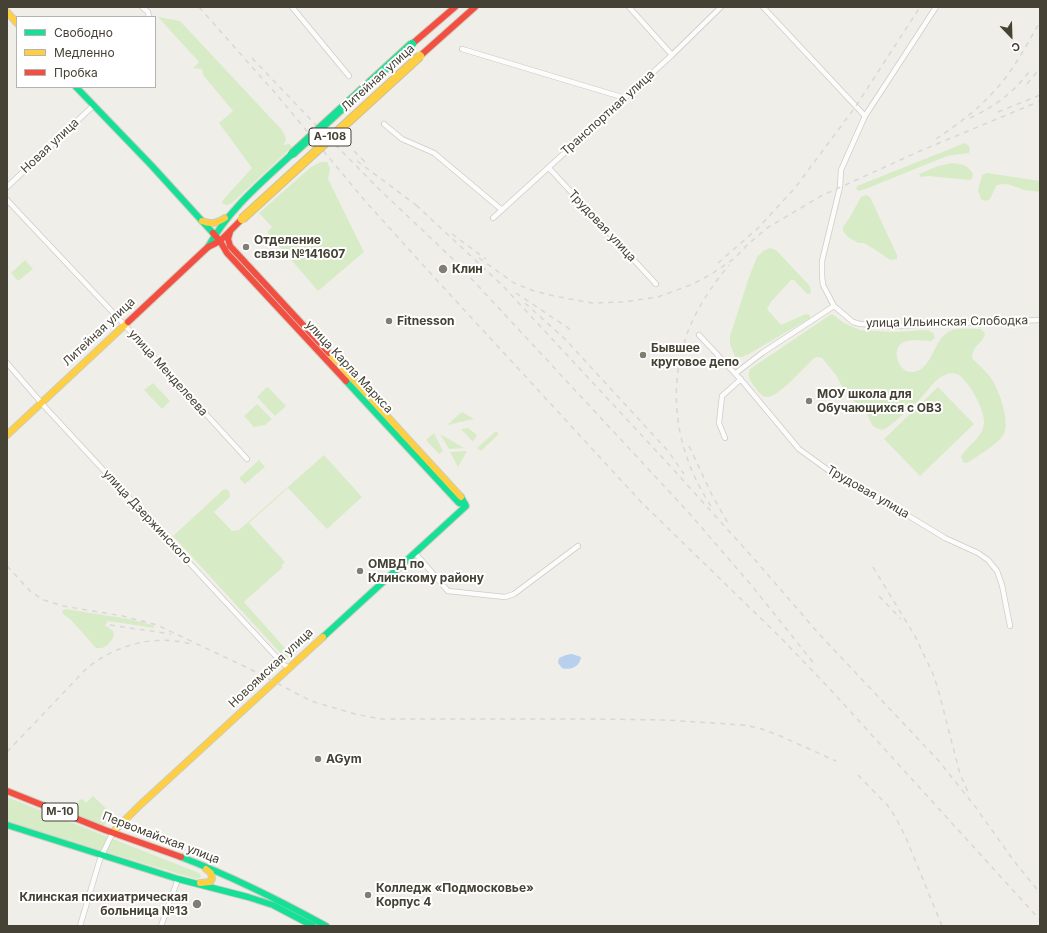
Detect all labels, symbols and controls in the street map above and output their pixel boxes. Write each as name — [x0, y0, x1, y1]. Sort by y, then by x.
legend — [16, 16, 156, 88]
north arrow — [991, 16, 1031, 56]
text: Свободно — [54, 25, 113, 40]
text: С — [1009, 39, 1022, 55]
street label: Литейная улица — [338, 41, 418, 115]
text: Медленно — [54, 45, 115, 60]
text: Пробка — [54, 65, 98, 80]
street label: Транспортная улица — [558, 67, 658, 159]
street label: Новая улица — [18, 116, 82, 176]
road number: А-108 — [309, 128, 351, 146]
street label: Трудовая улица — [565, 187, 639, 265]
place label: Отделение связи №141607 — [254, 233, 345, 261]
marker: Отделение связи №141607 — [241, 242, 251, 252]
place label: Клин — [452, 262, 483, 276]
marker: Клин — [437, 263, 449, 275]
street label: Литейная улица — [60, 295, 138, 369]
street label: улица Ильинская Слободка — [866, 313, 1028, 331]
place label: Fitnesson — [397, 314, 455, 328]
marker: Fitnesson — [384, 316, 394, 326]
street label: улица Карла Маркса — [302, 318, 396, 416]
street label: улица Менделеева — [125, 327, 211, 419]
place label: Бывшее круговое депо — [651, 341, 739, 369]
marker: Бывшее круговое депо — [638, 350, 648, 360]
place label: МОУ школа для Обучающихся с ОВЗ — [817, 387, 942, 415]
marker: МОУ школа для Обучающихся с ОВЗ — [804, 396, 814, 406]
street label: Трудовая улица — [824, 463, 912, 521]
street label: улица Дзержинского — [100, 467, 194, 567]
place label: ОМВД по Клинскому району — [368, 557, 484, 585]
marker: ОМВД по Клинскому району — [355, 566, 365, 576]
street label: Новоямская улица — [226, 625, 316, 711]
place label: AGym — [326, 752, 362, 766]
marker: AGym — [313, 754, 323, 764]
road number: М-10 — [42, 803, 78, 821]
street label: Первомайская улица — [100, 809, 222, 867]
place label: Колледж «Подмосковье» Корпус 4 — [376, 881, 534, 909]
place label: Клинская психиатрическая больница №13 — [20, 890, 188, 918]
marker: Колледж «Подмосковье» Корпус 4 — [363, 890, 373, 900]
marker: Клинская психиатрическая больница №13 — [191, 898, 203, 910]

